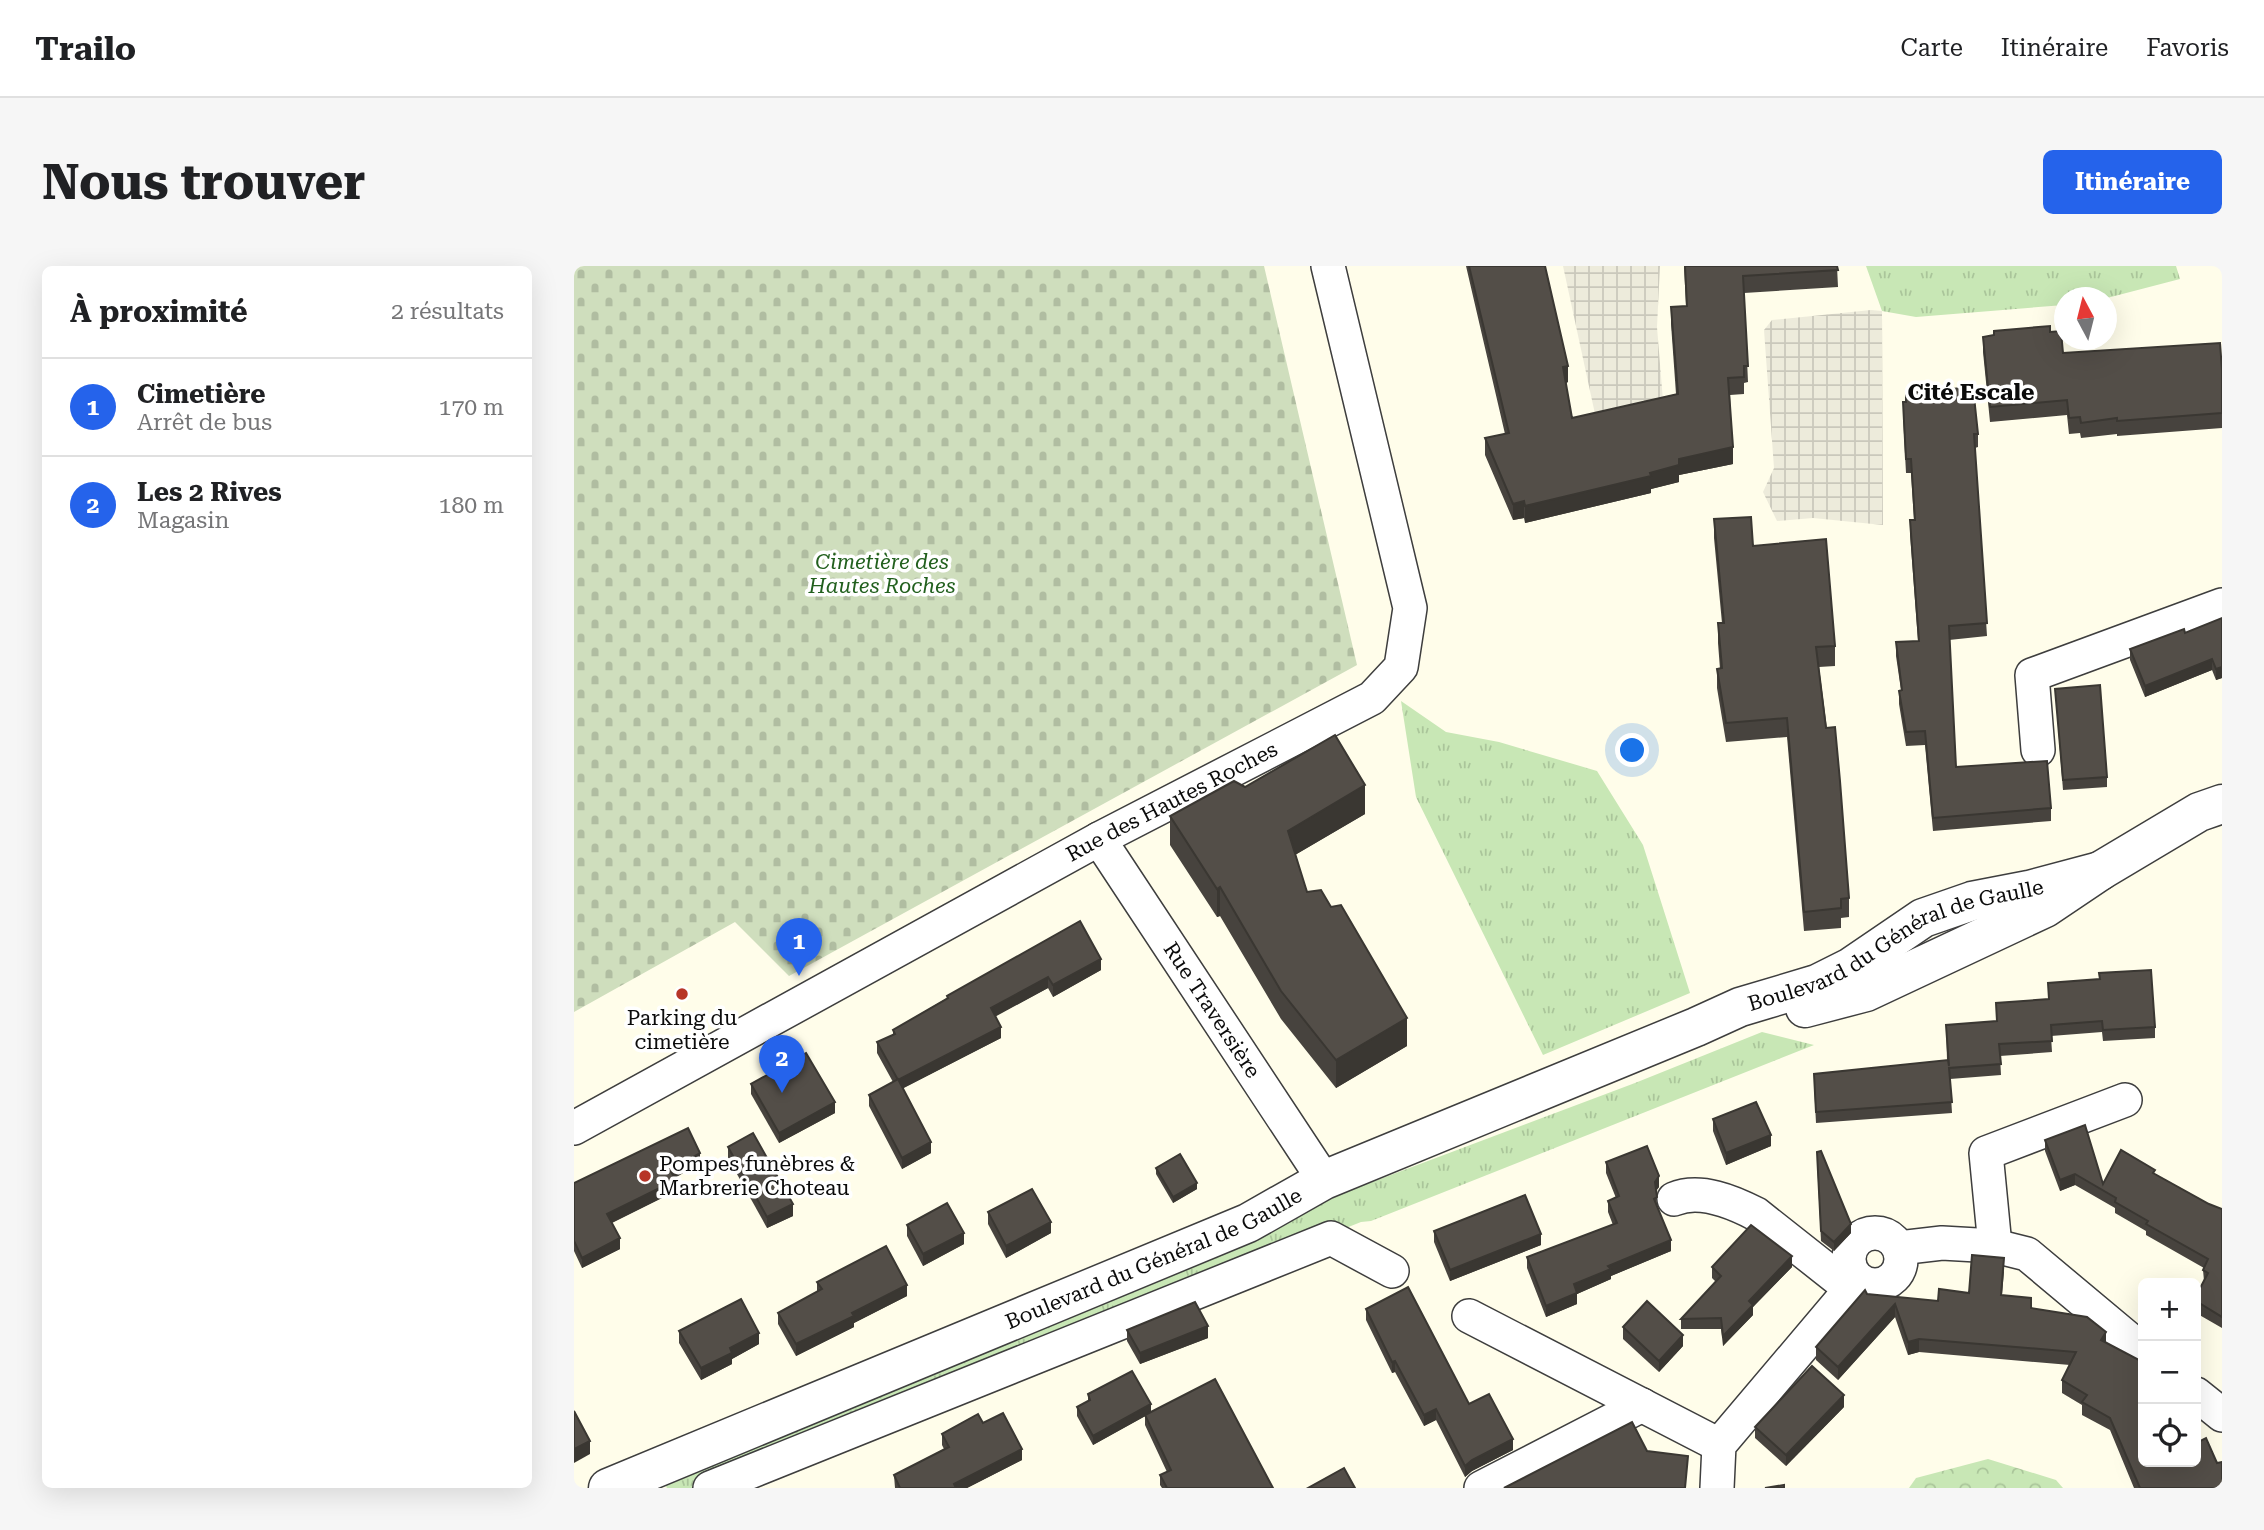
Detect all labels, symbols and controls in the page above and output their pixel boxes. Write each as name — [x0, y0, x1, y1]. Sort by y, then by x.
text: Trailo — [35, 29, 136, 68]
text: Carte — [1901, 34, 1963, 62]
text: Itinéraire — [2001, 34, 2108, 62]
text: Favoris — [2146, 34, 2229, 62]
button: Itinéraire — [2043, 150, 2222, 214]
text: Nous trouver — [42, 154, 366, 211]
north arrow — [2054, 287, 2117, 350]
text: À proximité — [70, 294, 248, 329]
text: 2 résultats — [391, 298, 504, 325]
text: Cimetière — [137, 379, 266, 409]
district label: Cité Escale — [1907, 379, 2035, 406]
text: 1 — [87, 394, 99, 421]
text: 170 m — [439, 394, 504, 421]
text: Arrêt de bus — [137, 409, 272, 436]
text: Les 2 Rives — [137, 477, 282, 507]
text: 2 — [87, 492, 99, 519]
text: 180 m — [439, 492, 504, 519]
text: Magasin — [137, 507, 229, 534]
park label: Cimetière des Hautes Roches — [807, 550, 956, 598]
your location — [1615, 733, 1649, 767]
street label: Rue des Hautes Roches — [1062, 737, 1281, 867]
street label: Boulevard du Général de Gaulle — [1745, 875, 2046, 1016]
pin: 1 — [776, 918, 822, 976]
street label: Rue Traversière — [1159, 938, 1265, 1082]
marker: Parking du cimetière — [674, 986, 690, 1002]
place label: Parking du cimetière — [627, 1006, 737, 1054]
pin: 2 — [759, 1035, 805, 1093]
place label: Pompes funèbres & Marbrerie Choteau — [659, 1152, 855, 1200]
marker: Pompes funèbres & Marbrerie Choteau — [637, 1168, 653, 1184]
street label: Boulevard du Général de Gaulle — [1002, 1183, 1306, 1334]
map controls — [2138, 1278, 2201, 1467]
button: + — [2138, 1278, 2201, 1341]
button: − — [2138, 1341, 2201, 1404]
button: locate — [2138, 1404, 2201, 1467]

